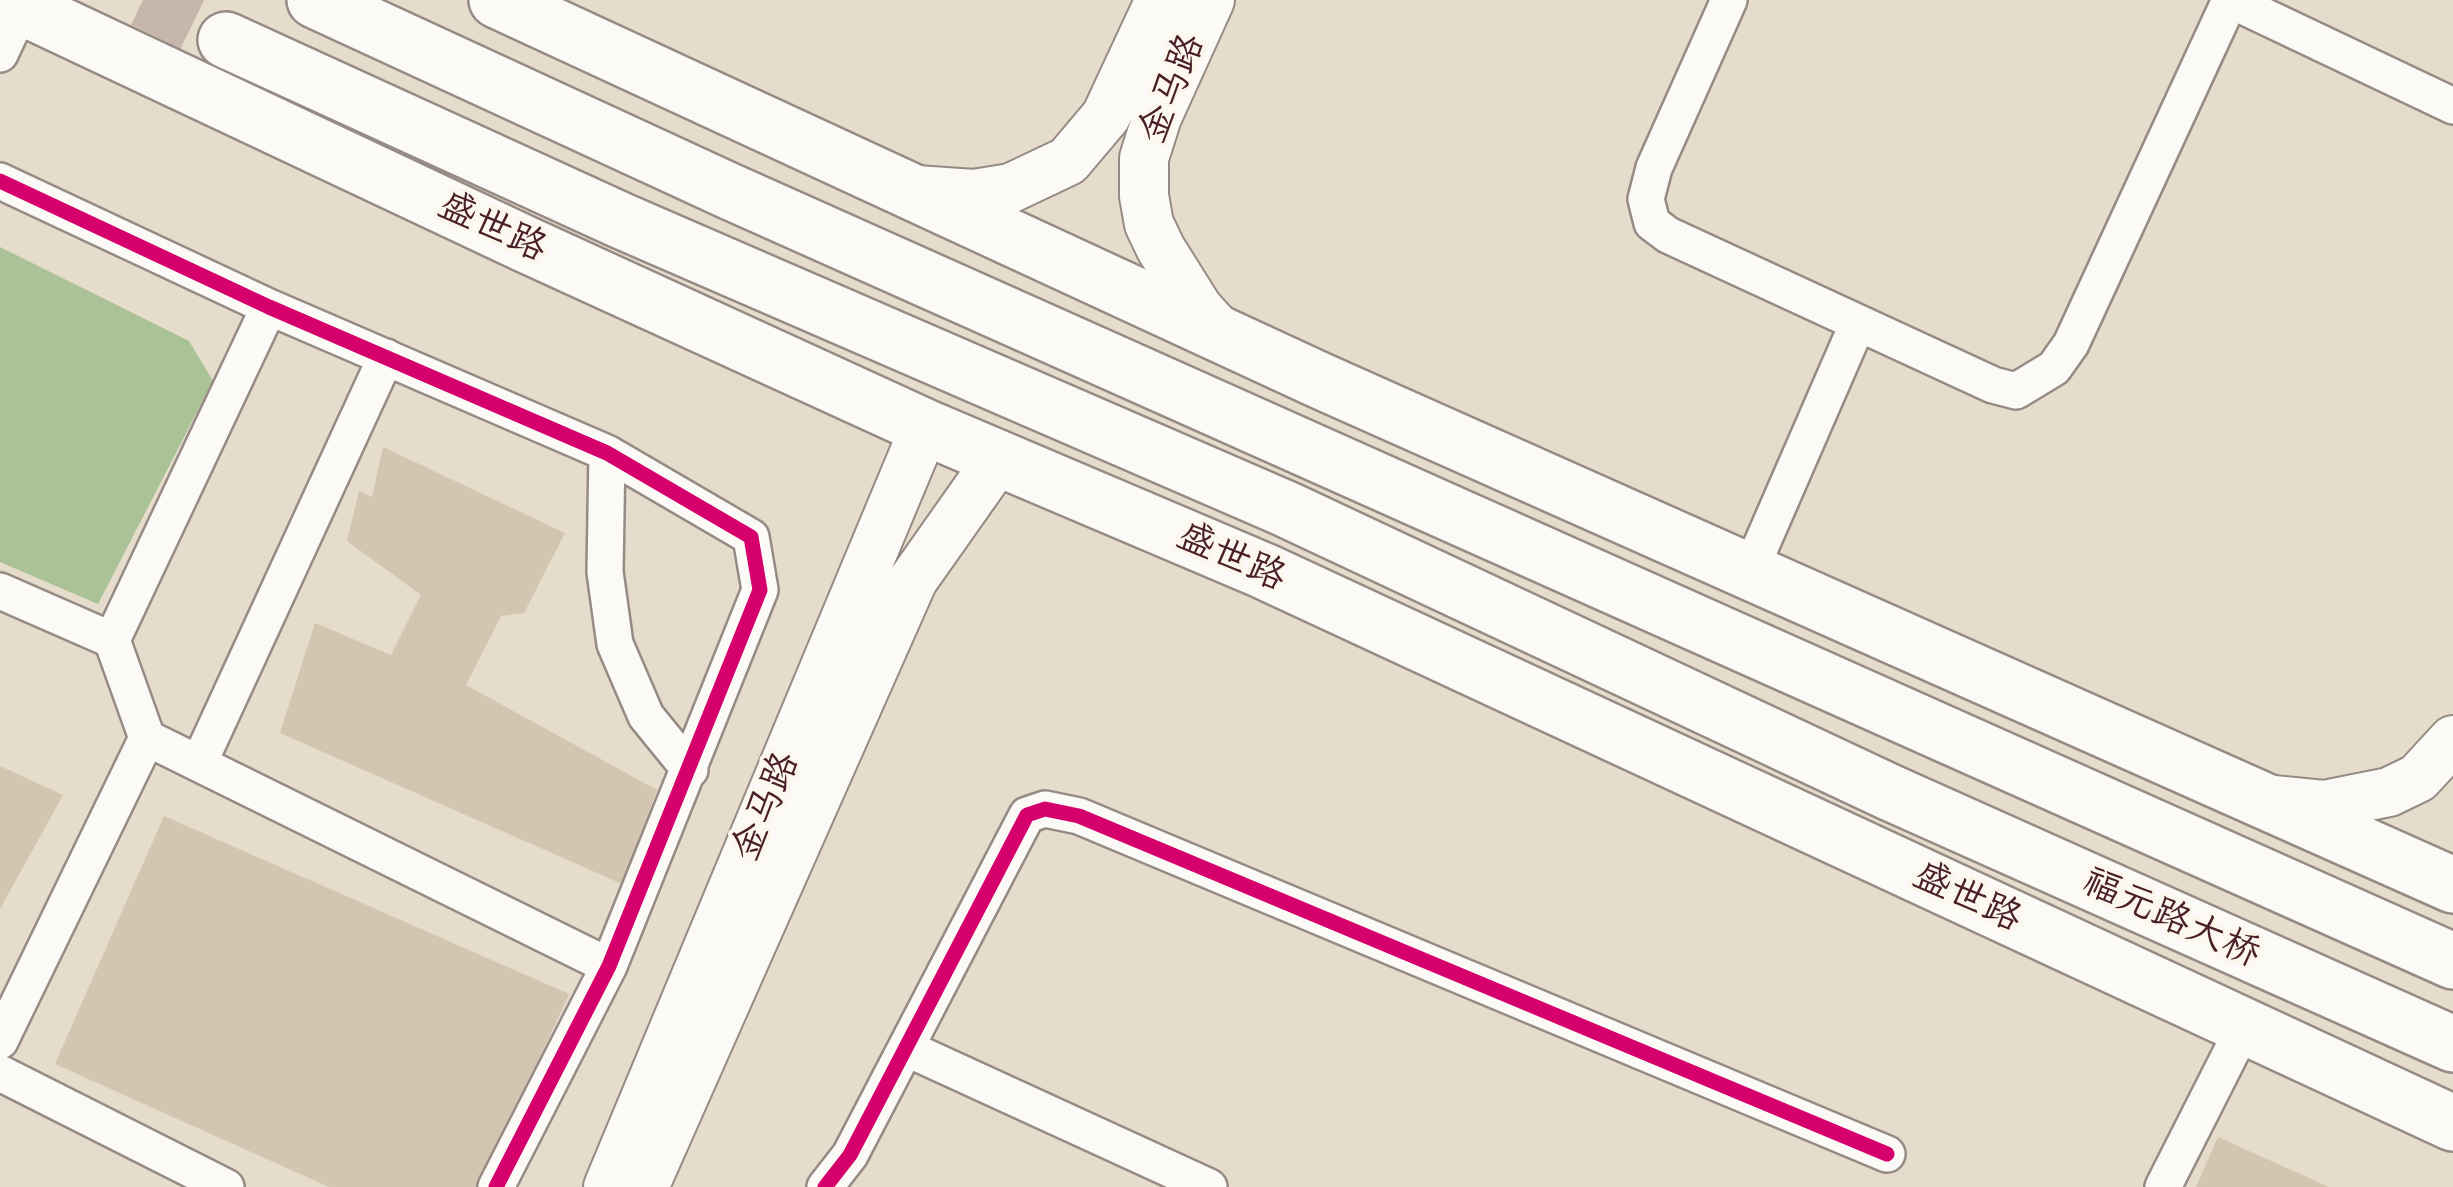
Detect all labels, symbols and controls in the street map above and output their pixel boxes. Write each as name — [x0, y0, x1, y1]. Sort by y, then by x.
street label: 金马路 — [1131, 28, 1215, 150]
street label: 盛世路 — [431, 183, 553, 273]
street label: 盛世路 — [1170, 514, 1292, 602]
street label: 金马路 — [724, 746, 810, 868]
street label: 盛世路 — [1906, 853, 2028, 943]
street label: 福元路大桥 — [2075, 860, 2267, 978]

